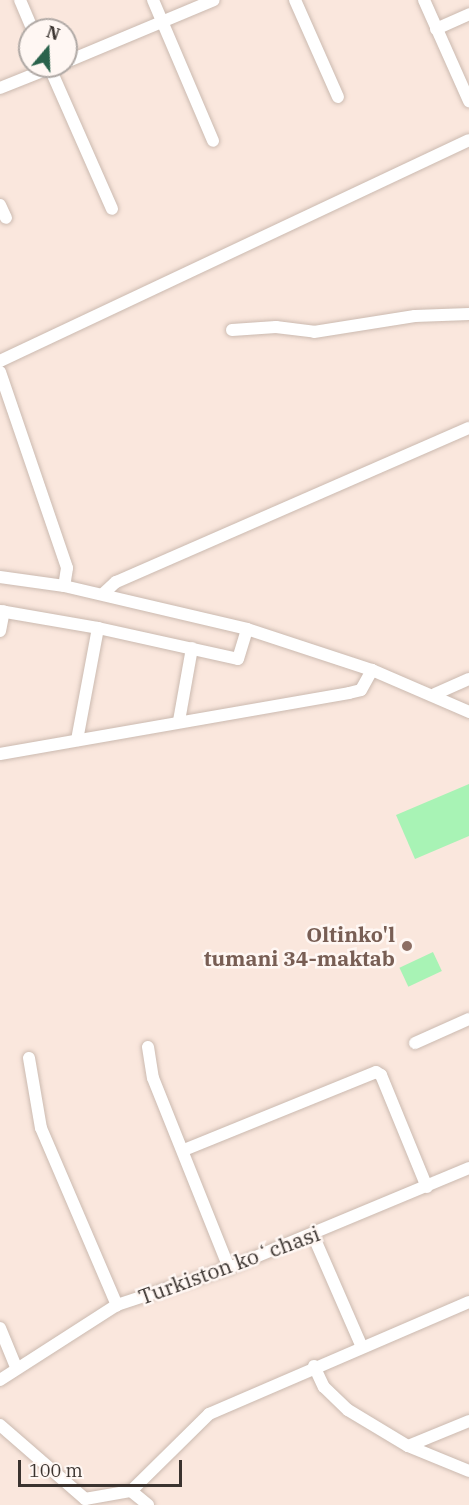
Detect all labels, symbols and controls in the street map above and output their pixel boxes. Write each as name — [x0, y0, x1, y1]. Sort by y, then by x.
north arrow — [18, 18, 78, 78]
text: N — [44, 21, 62, 44]
place label: Oltinko'l tumani 34-maktab — [204, 921, 395, 971]
marker: Oltinko'l tumani 34-maktab — [400, 939, 414, 953]
street label: Turkiston koʻchasi — [135, 1221, 323, 1309]
scale bar — [21, 1448, 184, 1486]
text: 100 m — [29, 1459, 83, 1482]

